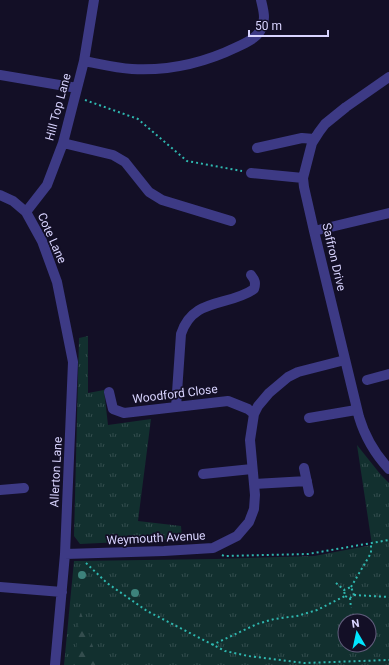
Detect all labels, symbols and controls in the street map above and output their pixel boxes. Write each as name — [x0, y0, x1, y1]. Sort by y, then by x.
scale bar — [249, 12, 328, 38]
text: 50 m — [255, 19, 282, 33]
street label: Hill Top Lane — [42, 72, 74, 142]
street label: Cote Lane — [35, 211, 69, 265]
street label: Saffron Drive — [319, 222, 349, 292]
street label: Woodford Close — [132, 382, 218, 406]
street label: Allerton Lane — [47, 436, 65, 508]
street label: Weymouth Avenue — [106, 528, 206, 548]
north arrow — [337, 613, 377, 653]
text: N — [351, 617, 361, 631]

